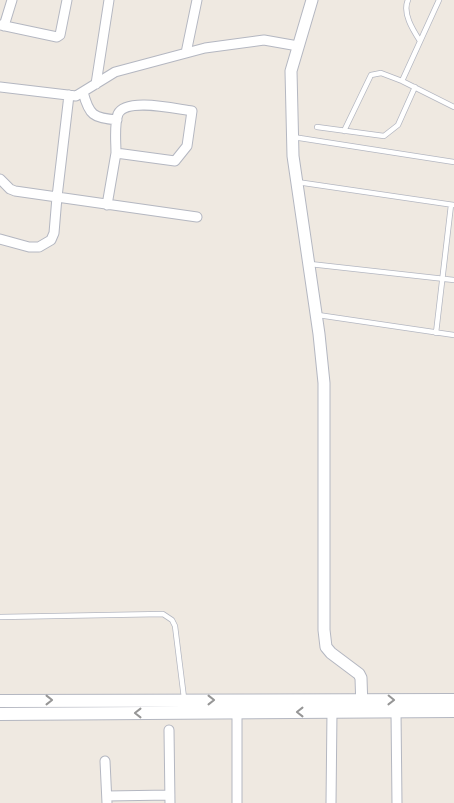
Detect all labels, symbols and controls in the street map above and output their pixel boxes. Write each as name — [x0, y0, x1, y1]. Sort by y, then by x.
one-way arrow — [45, 695, 53, 705]
one-way arrow — [208, 695, 215, 705]
one-way arrow — [388, 695, 395, 705]
one-way arrow — [296, 707, 304, 717]
one-way arrow — [134, 708, 142, 718]

